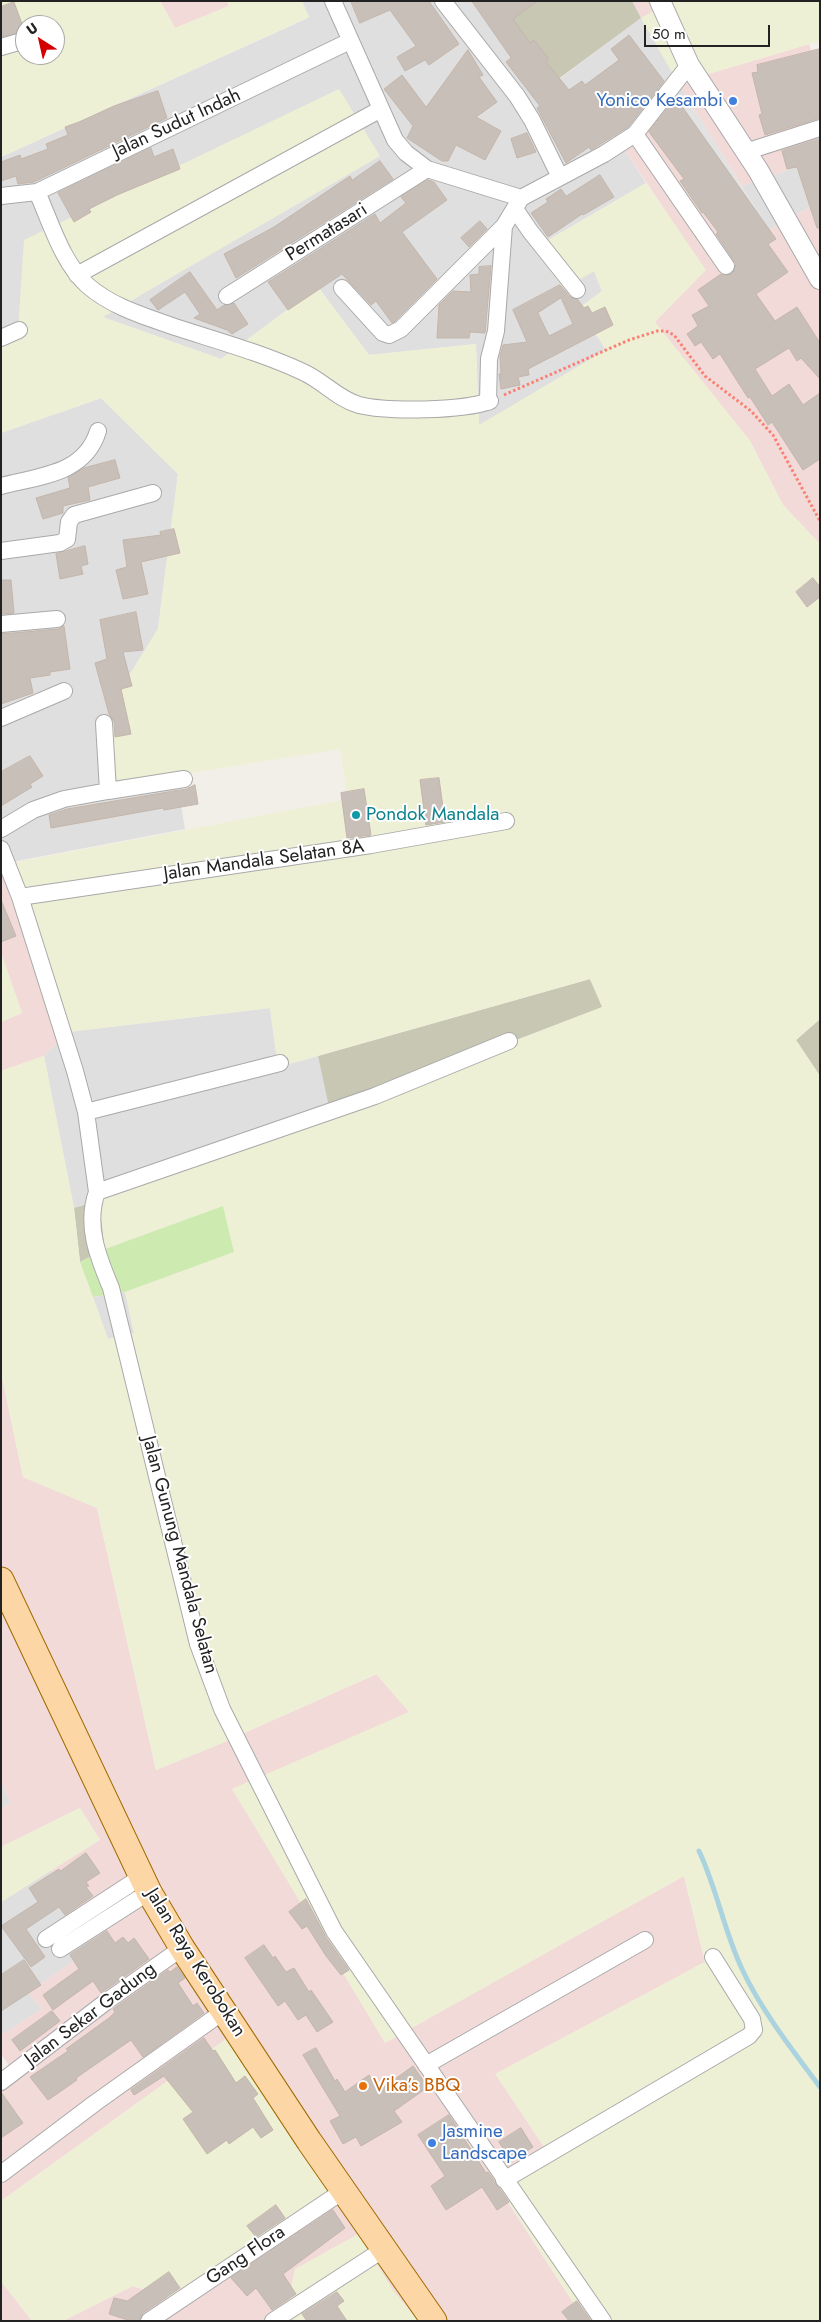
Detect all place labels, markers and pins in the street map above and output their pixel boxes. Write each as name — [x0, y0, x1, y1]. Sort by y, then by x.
place label: Yonico Kesambi — [596, 90, 723, 112]
marker: Yonico Kesambi — [727, 95, 739, 107]
place label: Pondok Mandala — [366, 804, 499, 826]
marker: Pondok Mandala — [350, 809, 362, 821]
place label: Vika’s BBQ — [373, 2075, 460, 2097]
marker: Vika’s BBQ — [357, 2080, 369, 2092]
place label: Jasmine Landscape — [442, 2121, 527, 2165]
marker: Jasmine Landscape — [426, 2137, 438, 2149]

